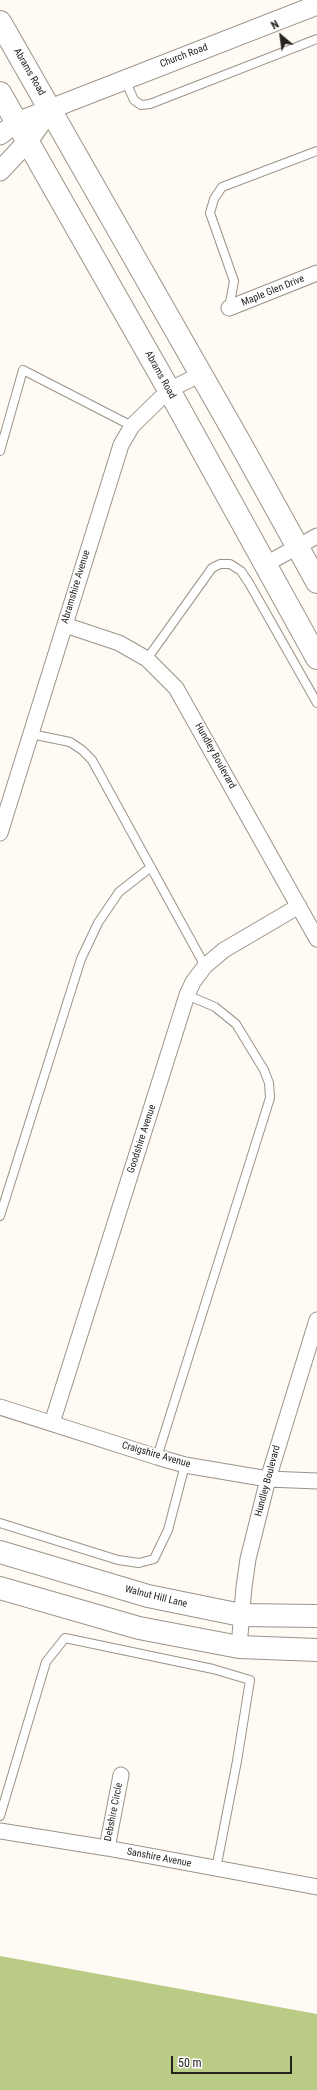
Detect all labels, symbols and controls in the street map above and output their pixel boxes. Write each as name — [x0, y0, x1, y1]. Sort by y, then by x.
north arrow — [261, 16, 301, 56]
text: N — [269, 18, 281, 32]
street label: Church Road — [158, 41, 210, 71]
street label: Abrams Road — [11, 46, 47, 98]
street label: Maple Glen Drive — [240, 273, 306, 309]
street label: Abrams Road — [142, 349, 178, 401]
street label: Abramshire Avenue — [59, 549, 93, 625]
street label: Hundley Boulevard — [192, 721, 238, 791]
street label: Goodshire Avenue — [125, 1103, 159, 1175]
street label: Craigshire Avenue — [120, 1439, 192, 1471]
street label: Hundley Boulevard — [253, 1444, 283, 1518]
street label: Walnut Hill Lane — [124, 1583, 188, 1611]
street label: Debshire Circle — [102, 1782, 126, 1842]
street label: Sanshire Avenue — [126, 1846, 192, 1870]
scale bar — [173, 2048, 294, 2074]
text: 50 m — [178, 2056, 202, 2070]

